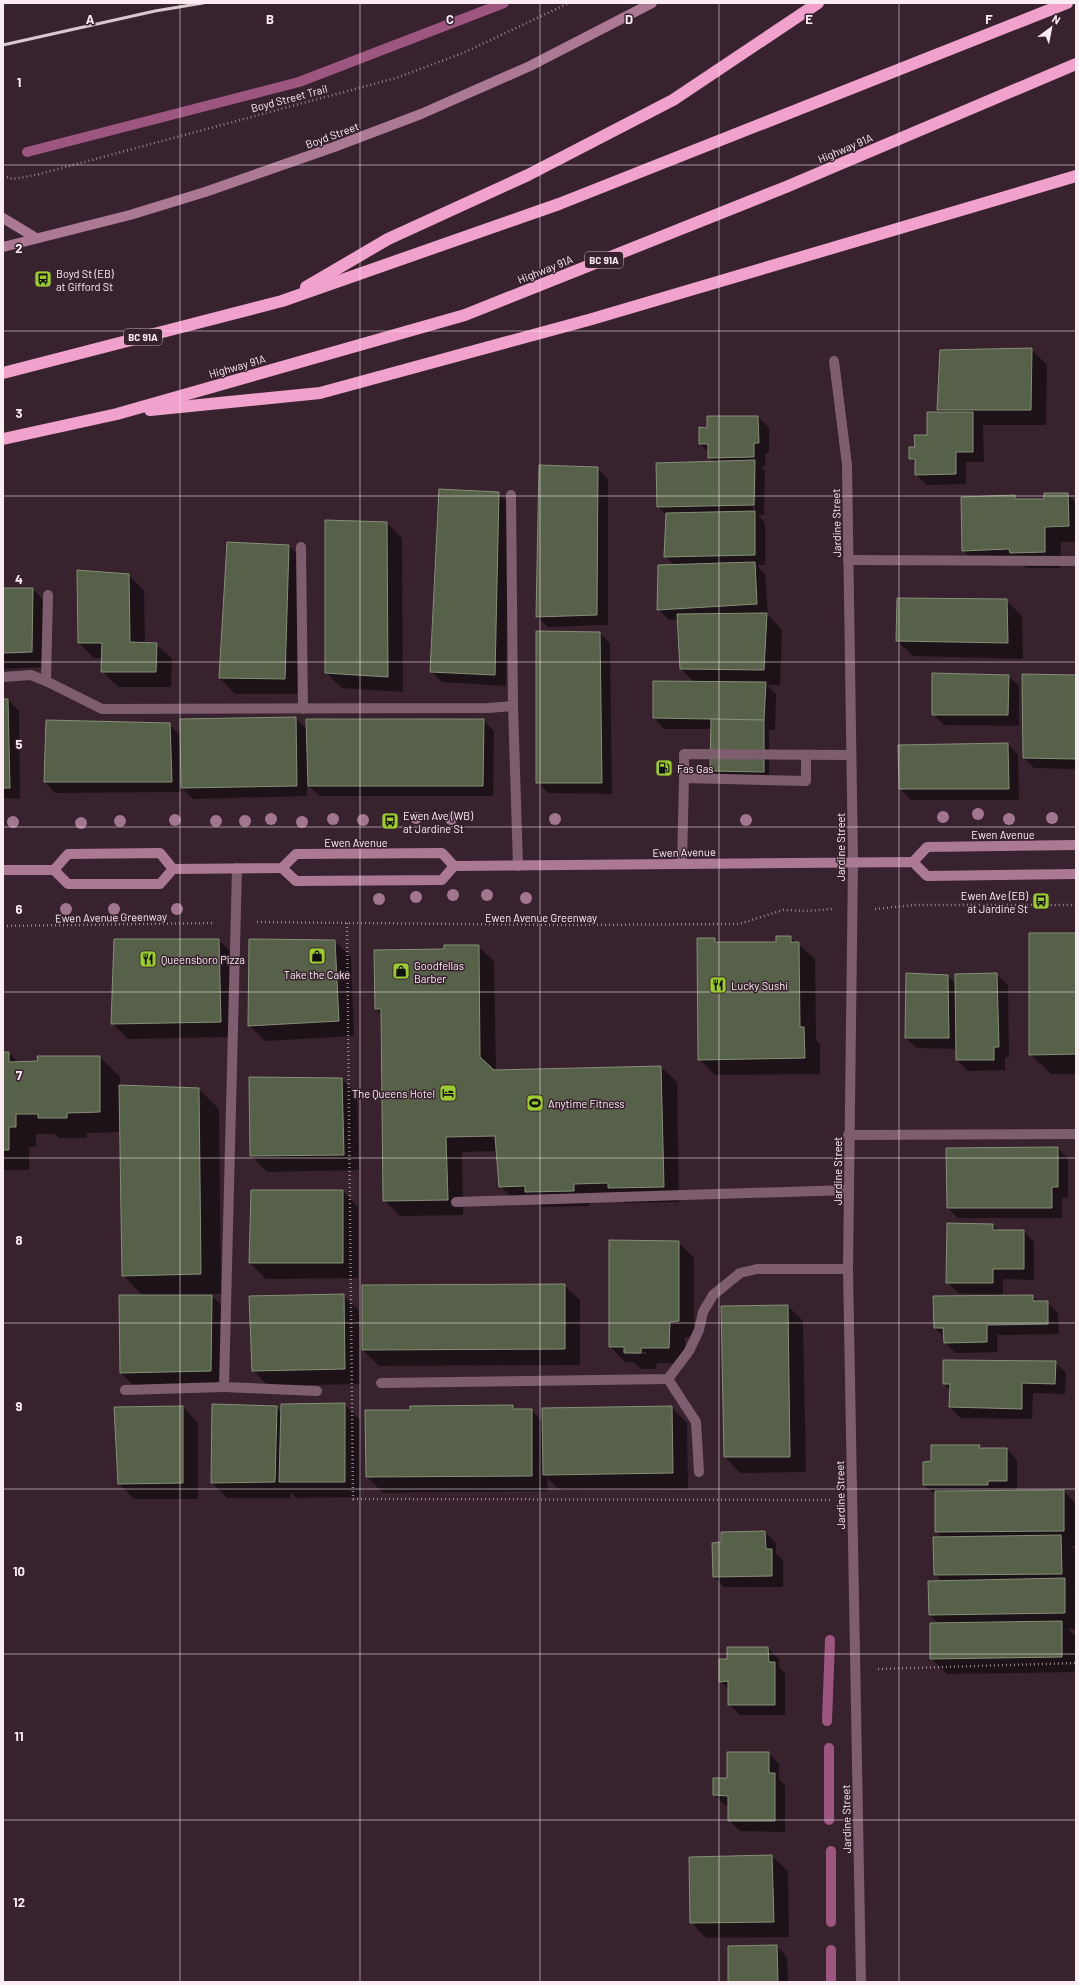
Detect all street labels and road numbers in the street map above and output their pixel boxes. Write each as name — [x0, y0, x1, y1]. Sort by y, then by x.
street label: Boyd Street Trail — [249, 82, 329, 114]
street label: Boyd Street — [304, 119, 360, 151]
street label: Highway 91A — [816, 130, 875, 165]
street label: Highway 91A — [515, 252, 575, 286]
road number: BC 91A — [585, 252, 623, 268]
road number: BC 91A — [124, 329, 162, 345]
street label: Highway 91A — [207, 352, 267, 380]
street label: Jardine Street — [829, 489, 843, 557]
street label: Jardine Street — [834, 813, 847, 881]
street label: Ewen Avenue — [971, 828, 1035, 841]
street label: Ewen Avenue — [324, 836, 388, 849]
street label: Ewen Avenue — [652, 845, 716, 859]
street label: Ewen Avenue Greenway — [55, 910, 167, 924]
street label: Ewen Avenue Greenway — [485, 911, 597, 924]
street label: Jardine Street — [831, 1137, 844, 1205]
street label: Jardine Street — [833, 1461, 847, 1529]
street label: Jardine Street — [839, 1785, 853, 1853]

